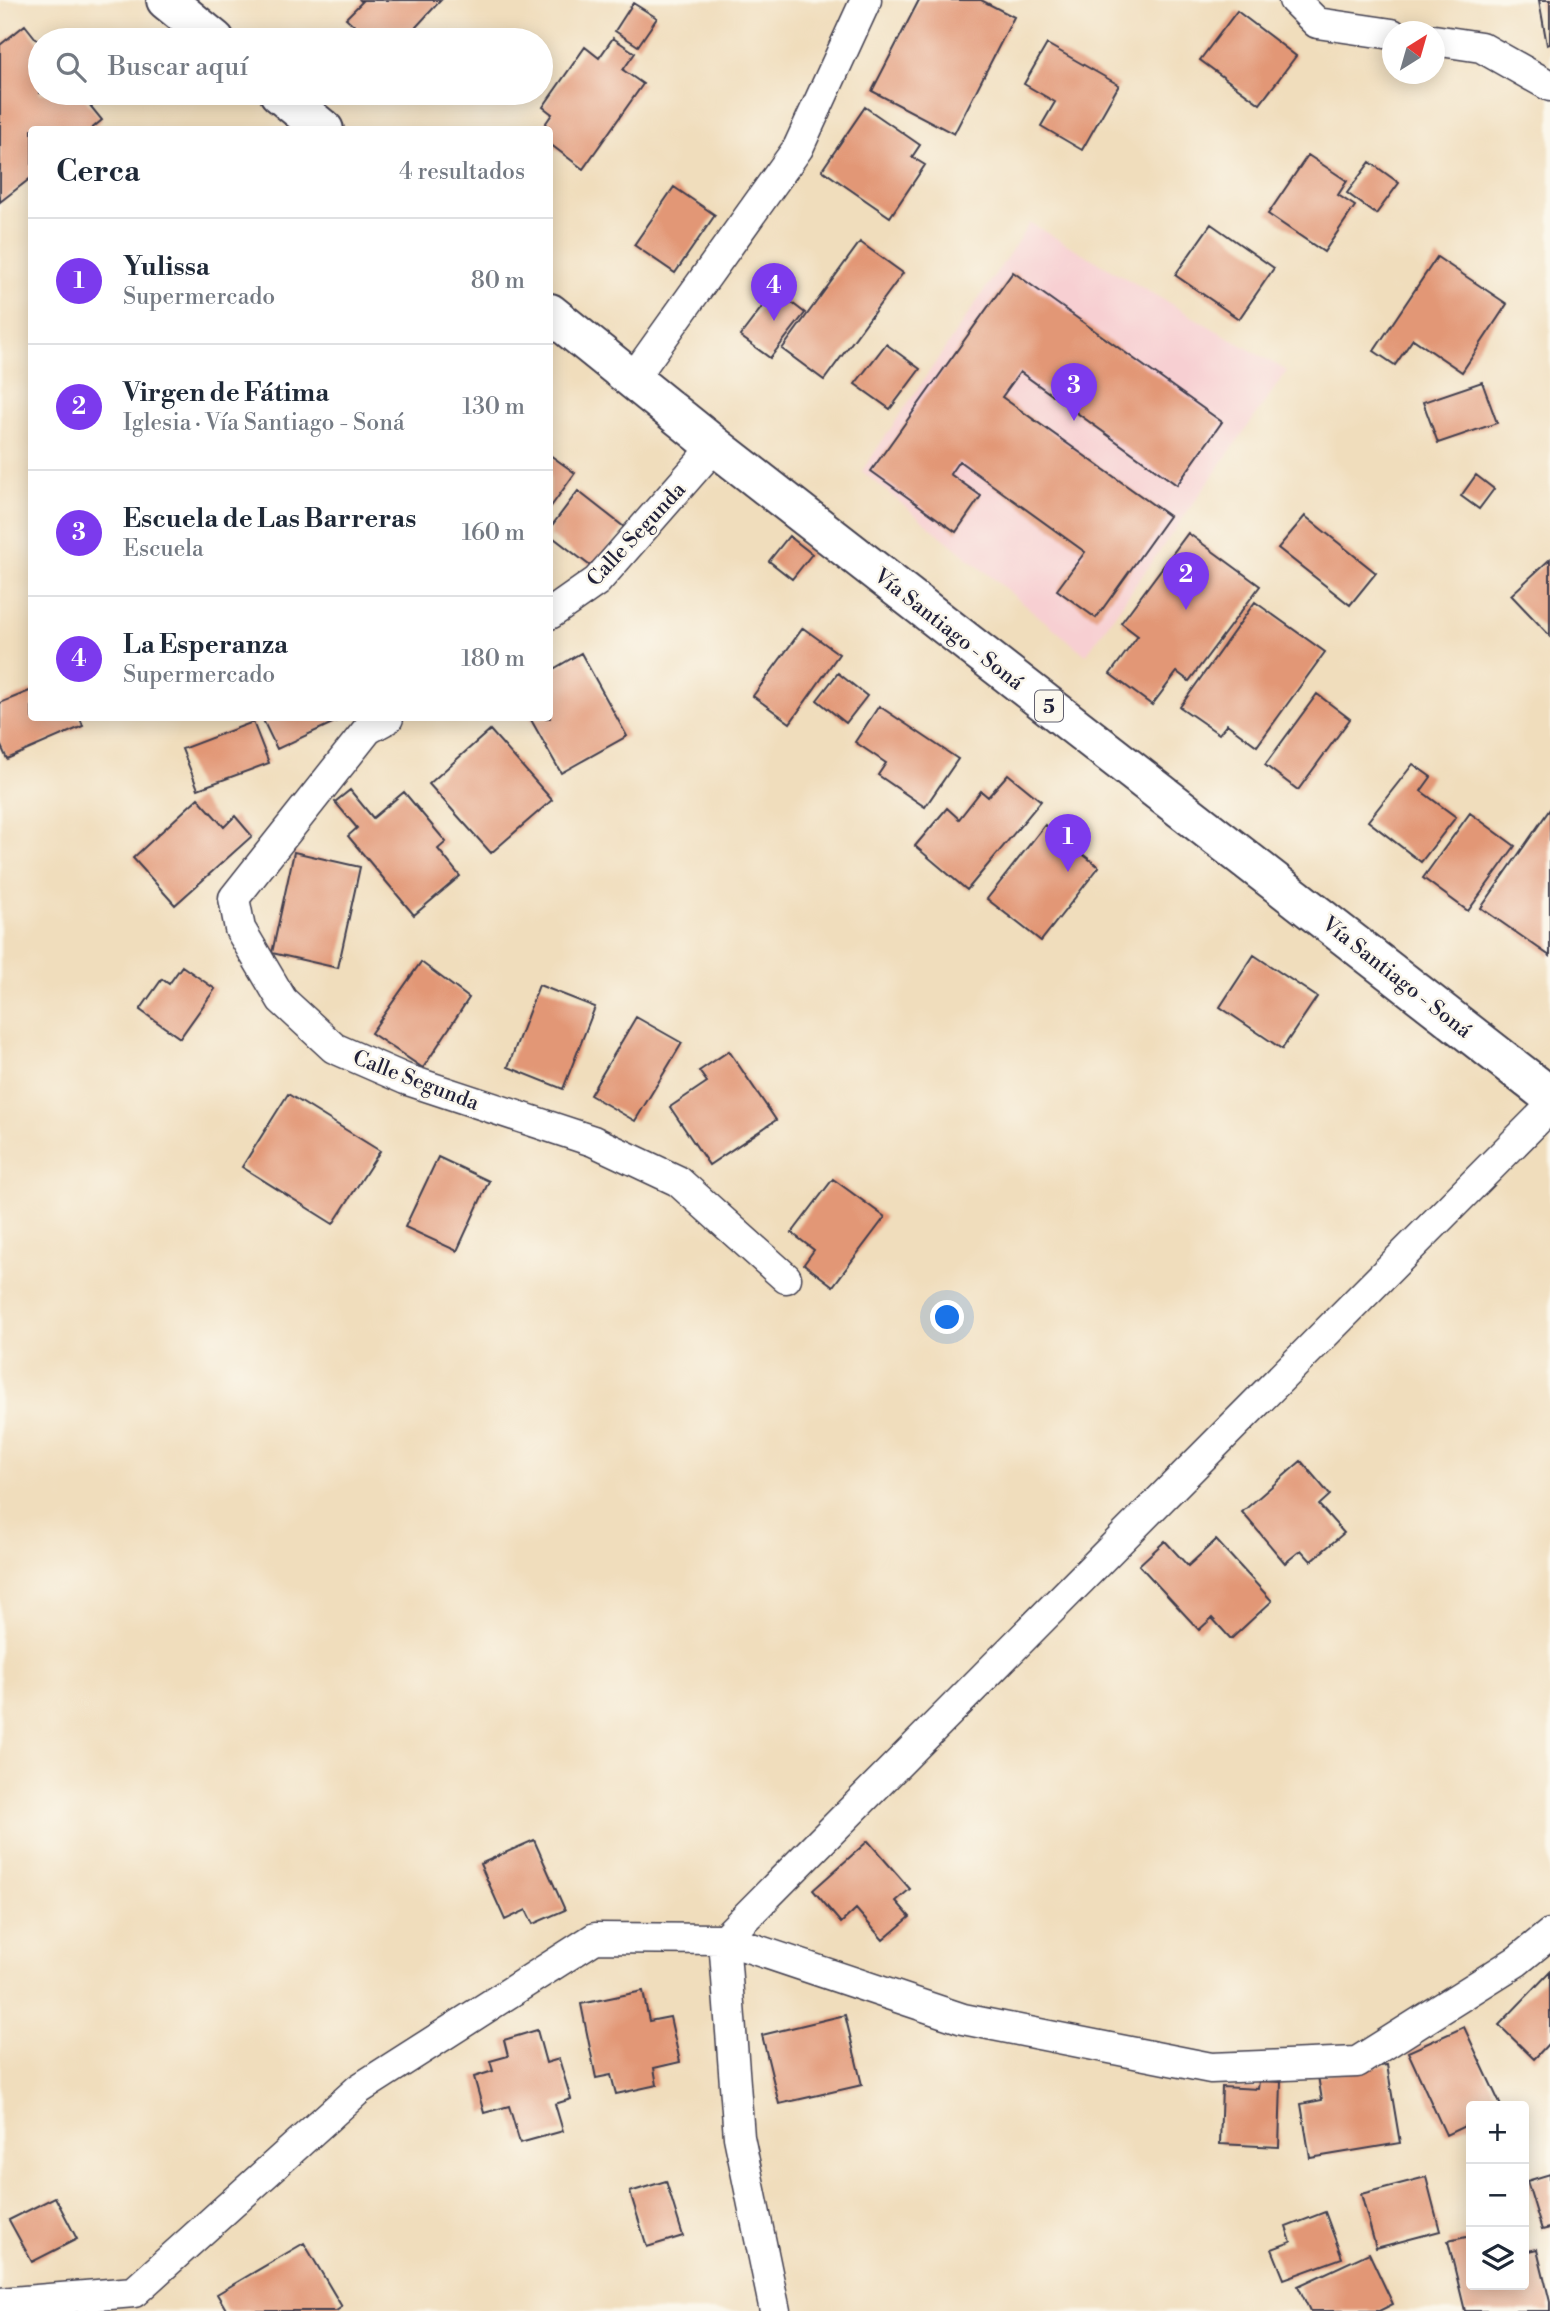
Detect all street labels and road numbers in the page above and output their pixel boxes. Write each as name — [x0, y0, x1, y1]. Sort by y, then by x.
street label: Calle Segunda — [582, 477, 692, 592]
street label: Vía Santiago - Soná — [868, 563, 1029, 696]
road number: 5 — [1035, 691, 1063, 722]
street label: Vía Santiago - Soná — [1316, 911, 1477, 1044]
street label: Calle Segunda — [349, 1045, 483, 1117]

